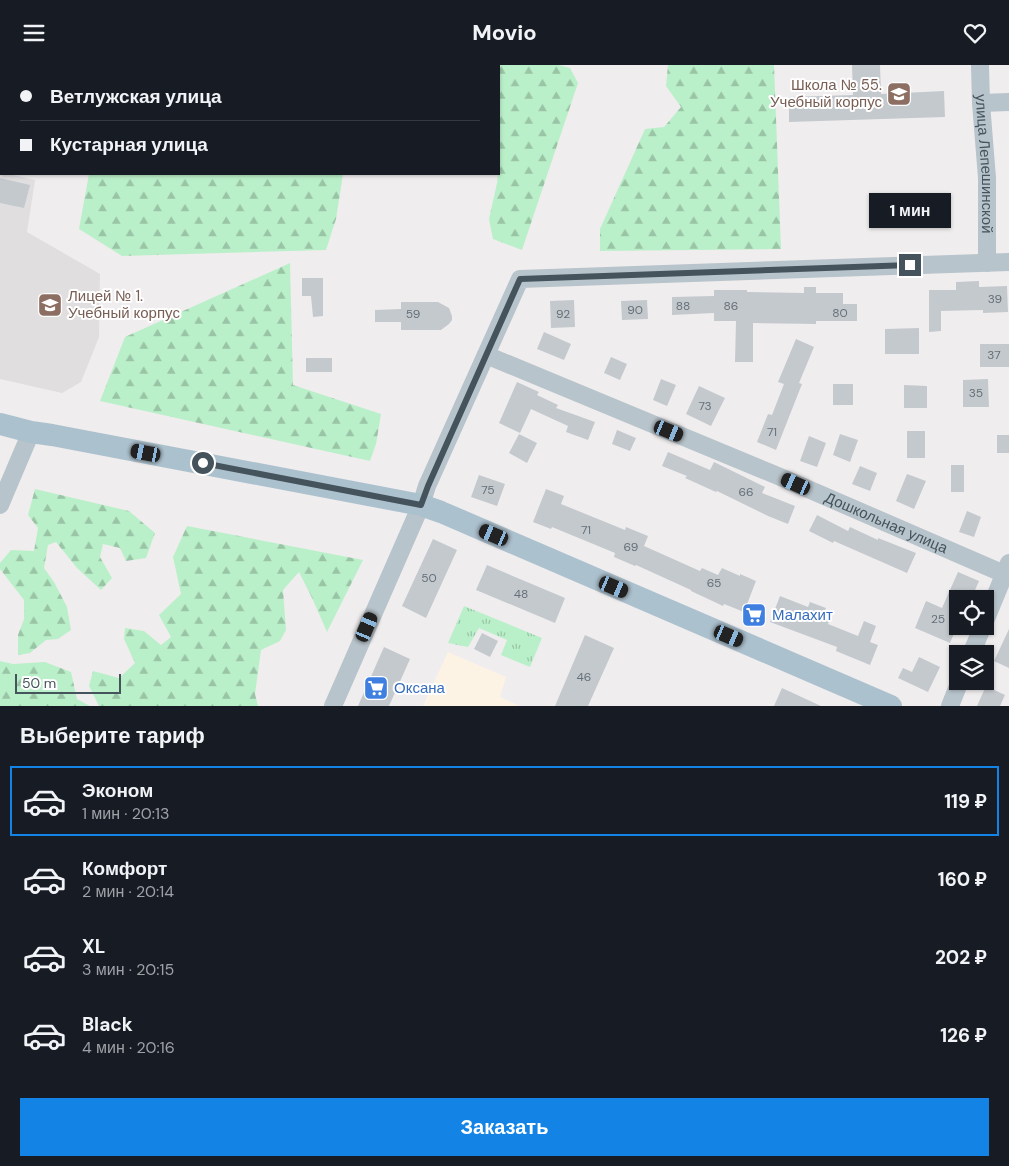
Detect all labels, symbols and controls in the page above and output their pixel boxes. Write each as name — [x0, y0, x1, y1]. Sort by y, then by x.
text: Movio — [472, 18, 537, 47]
icon: menu — [20, 19, 48, 47]
icon: heart — [961, 19, 989, 47]
place label: Школа № 55. Учебный корпус — [770, 75, 882, 112]
school or university icon: Школа № 55. Учебный корпус — [886, 81, 912, 107]
text: Ветлужская улица — [50, 84, 222, 109]
street label: улица Лепешинской — [971, 94, 997, 234]
text: Кустарная улица — [50, 132, 208, 157]
callout: 1 мин — [869, 193, 951, 227]
text: 1 мин — [890, 200, 930, 221]
route end — [899, 254, 921, 276]
place label: Лицей № 1. Учебный корпус — [68, 286, 180, 323]
house number: 39 — [988, 291, 1002, 307]
school or university icon: Лицей № 1. Учебный корпус — [37, 292, 63, 318]
house number: 88 — [676, 298, 690, 314]
house number: 86 — [724, 298, 738, 314]
house number: 90 — [627, 302, 643, 318]
house number: 80 — [832, 305, 848, 321]
house number: 59 — [406, 306, 420, 322]
house number: 92 — [556, 306, 570, 322]
house number: 37 — [987, 347, 1001, 363]
house number: 35 — [969, 385, 983, 401]
house number: 73 — [698, 398, 712, 414]
car — [652, 418, 685, 444]
house number: 71 — [767, 424, 777, 440]
car — [129, 443, 162, 463]
route start — [192, 452, 214, 474]
car — [779, 471, 812, 497]
house number: 75 — [481, 482, 495, 498]
house number: 66 — [738, 484, 754, 500]
street label: Дошкольная улица — [822, 487, 951, 559]
car — [477, 522, 510, 548]
house number: 71 — [581, 522, 591, 538]
house number: 69 — [624, 539, 638, 555]
house number: 50 — [421, 570, 437, 586]
car — [597, 574, 630, 600]
house number: 65 — [707, 575, 721, 591]
house number: 48 — [514, 586, 528, 602]
map controls — [949, 590, 994, 690]
button: locate — [949, 590, 994, 635]
supermarket icon: Малахит — [741, 602, 767, 628]
place label: Малахит — [772, 605, 833, 625]
car — [354, 610, 379, 644]
house number: 25 — [931, 611, 945, 627]
car — [712, 623, 745, 649]
button: layers — [949, 645, 994, 690]
house number: 46 — [577, 669, 591, 685]
scale bar — [15, 671, 121, 694]
text: 50 m — [22, 674, 56, 692]
supermarket icon: Оксана — [363, 675, 389, 701]
place label: Оксана — [394, 678, 446, 698]
text: Выберите тариф — [20, 721, 205, 750]
text: Эконом — [82, 778, 153, 803]
icon: car — [22, 779, 67, 824]
text: 119 ₽ — [944, 789, 987, 814]
text: 1 мин · 20:13 — [82, 803, 169, 824]
text: Комфорт — [82, 856, 167, 881]
icon: car — [22, 857, 67, 902]
text: 160 ₽ — [938, 867, 987, 892]
text: 2 мин · 20:14 — [82, 881, 174, 902]
text: XL — [82, 934, 105, 959]
icon: car — [22, 935, 67, 980]
text: 202 ₽ — [935, 945, 987, 970]
text: 3 мин · 20:15 — [82, 959, 174, 980]
text: Black — [82, 1012, 133, 1037]
icon: car — [22, 1013, 67, 1058]
text: 126 ₽ — [940, 1023, 987, 1048]
text: 4 мин · 20:16 — [82, 1037, 175, 1058]
button: Заказать — [20, 1098, 989, 1156]

